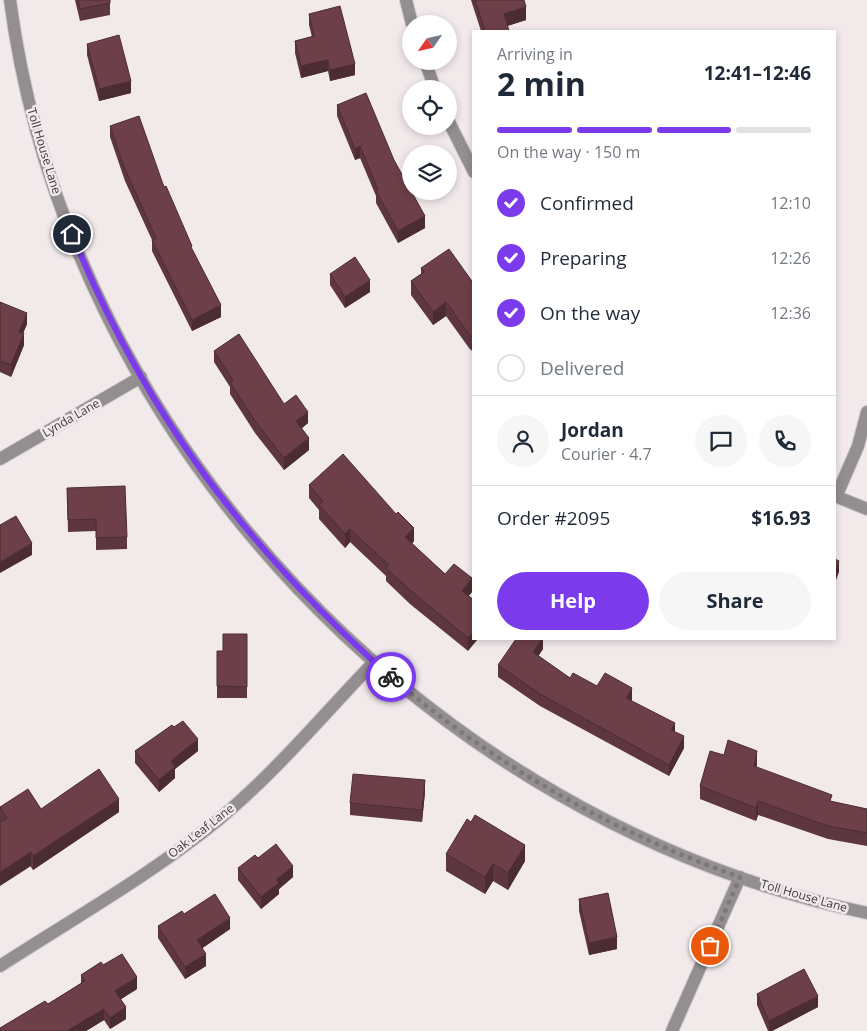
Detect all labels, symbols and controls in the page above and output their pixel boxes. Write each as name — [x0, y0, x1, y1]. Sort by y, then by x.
north arrow — [402, 15, 458, 70]
map controls — [402, 15, 457, 200]
text: Arriving in — [497, 43, 573, 65]
text: 12:41–12:46 — [704, 60, 811, 86]
text: 2 min — [497, 62, 586, 105]
button: locate — [402, 80, 457, 135]
street label: Toll House Lane — [23, 106, 66, 196]
text: On the way · 150 m — [497, 141, 640, 163]
button: layers — [402, 145, 457, 200]
icon: check — [497, 189, 525, 217]
text: Confirmed — [540, 190, 634, 216]
text: 12:10 — [770, 192, 811, 214]
pin — [51, 213, 93, 255]
icon: home — [58, 220, 86, 248]
icon: check — [497, 244, 525, 272]
text: Preparing — [540, 245, 627, 271]
text: 12:26 — [770, 247, 811, 269]
icon: check — [497, 299, 525, 327]
text: On the way — [540, 300, 640, 326]
text: 12:36 — [770, 302, 811, 324]
text: Delivered — [540, 355, 624, 381]
street label: Lynda Lane — [39, 394, 103, 441]
button: person — [497, 415, 549, 467]
button: chat — [695, 415, 747, 467]
button: phone — [759, 415, 811, 467]
text: Jordan — [561, 417, 624, 443]
text: Courier · 4.7 — [561, 443, 652, 465]
text: Order #2095 — [497, 505, 610, 531]
text: $16.93 — [751, 505, 811, 531]
button: Help — [497, 572, 649, 630]
button: Share — [659, 572, 811, 630]
courier — [366, 652, 416, 702]
icon: bike — [377, 663, 405, 691]
street label: Oak Leaf Lane — [164, 799, 237, 862]
street label: Toll House Lane — [759, 875, 850, 916]
pin — [689, 925, 731, 967]
icon: bag — [696, 932, 724, 960]

